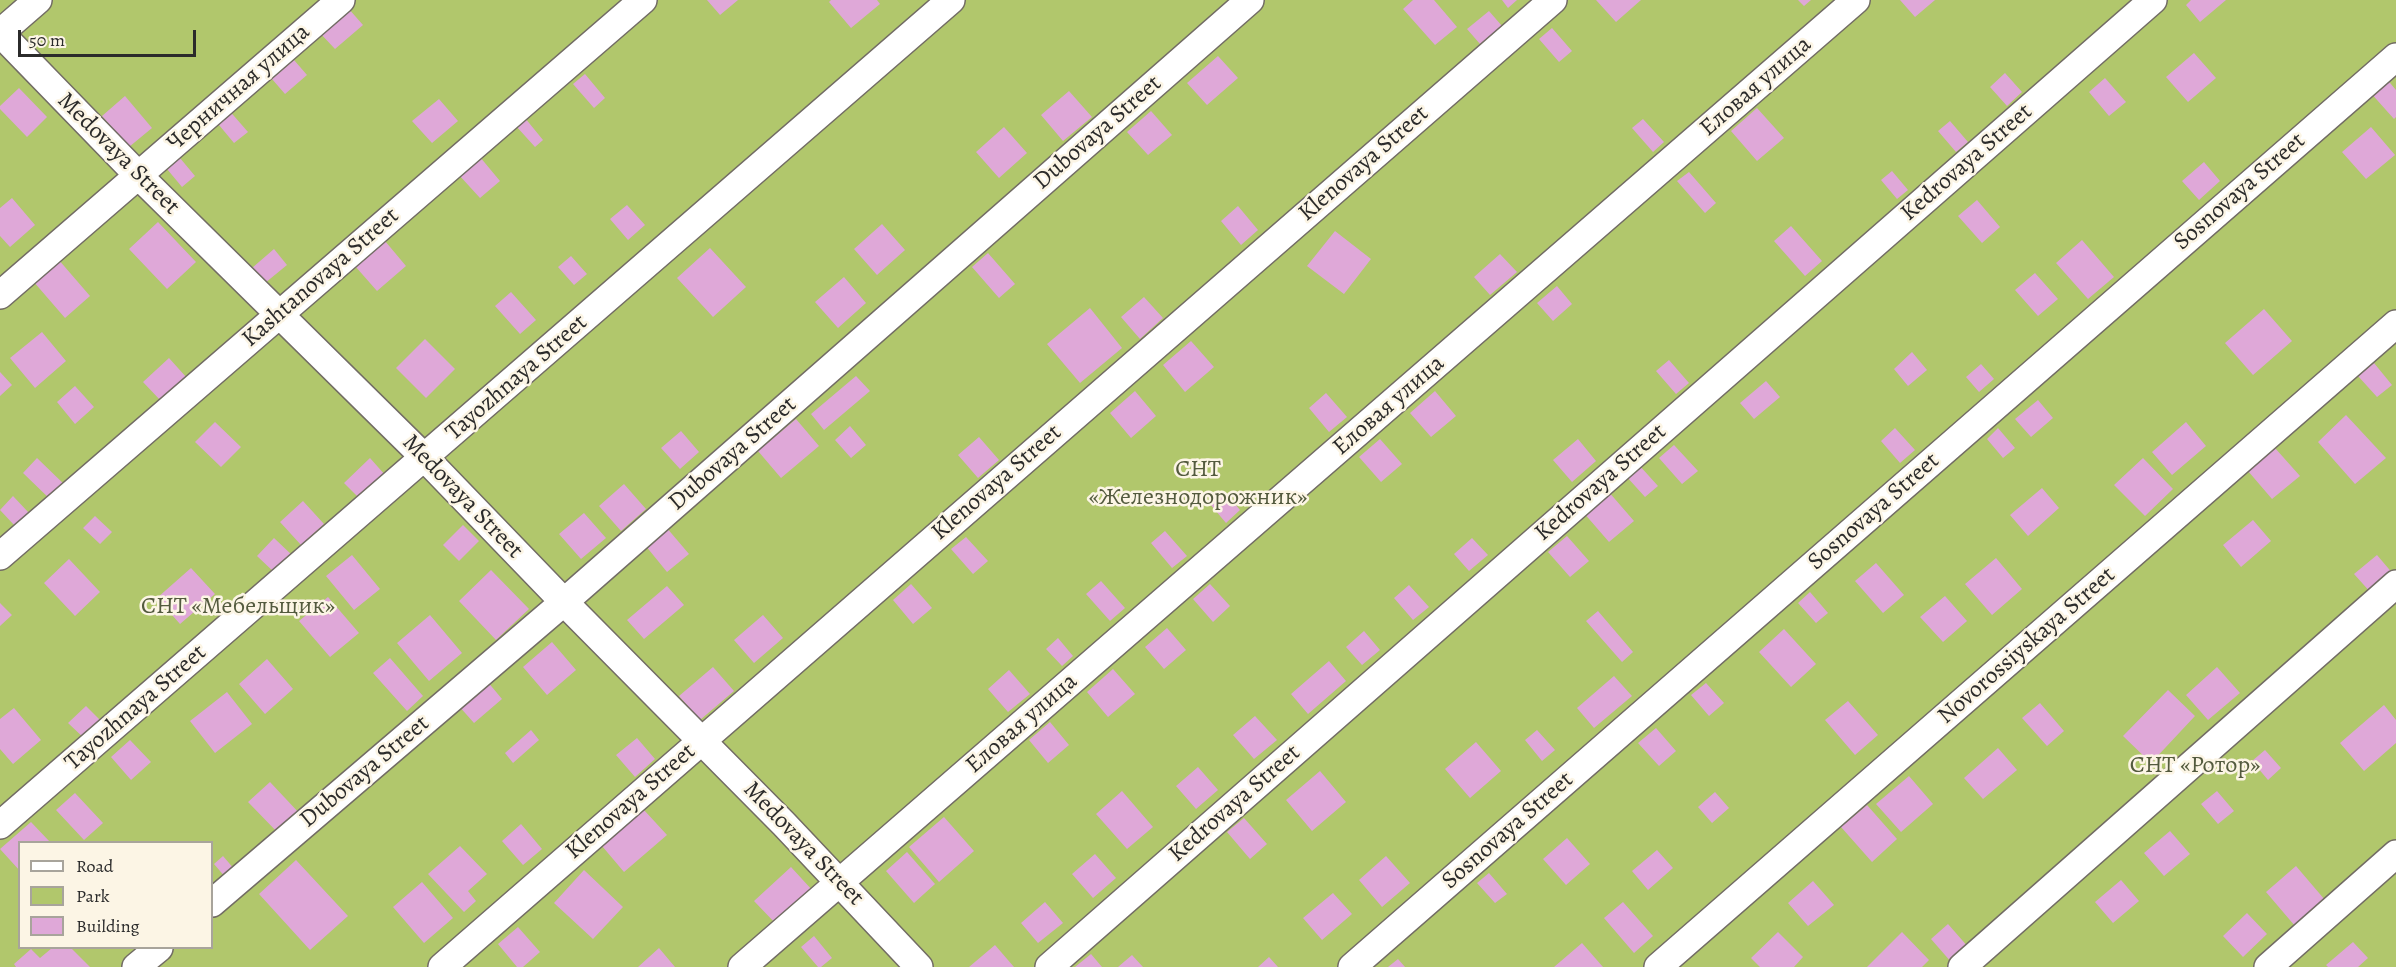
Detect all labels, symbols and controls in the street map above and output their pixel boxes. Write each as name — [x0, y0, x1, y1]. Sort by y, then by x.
scale bar — [21, 18, 200, 56]
street label: Черничная улица — [162, 18, 316, 158]
text: 50 m — [29, 28, 65, 52]
street label: Еловая улица — [1694, 31, 1818, 143]
street label: Dubovaya Street — [1028, 70, 1168, 196]
street label: Medovaya Street — [51, 87, 185, 221]
street label: Kedrovaya Street — [1895, 98, 2039, 228]
street label: Klenovaya Street — [1293, 100, 1435, 228]
street label: Sosnovaya Street — [2168, 127, 2312, 257]
street label: Kashtanovaya Street — [237, 202, 405, 354]
street label: Tayozhnaya Street — [440, 309, 594, 447]
street label: Еловая улица — [1327, 350, 1451, 462]
street label: Dubovaya Street — [663, 391, 803, 517]
street label: Kedrovaya Street — [1529, 418, 1673, 548]
street label: Klenovaya Street — [926, 419, 1068, 547]
street label: Medovaya Street — [396, 429, 528, 565]
street label: Sosnovaya Street — [1802, 447, 1946, 577]
park label: СНТ «Железнодорожник» — [1089, 456, 1307, 512]
street label: Novorossiyskaya Street — [1933, 561, 2121, 731]
park label: СНТ «Мебельщик» — [141, 593, 335, 621]
street label: Tayozhnaya Street — [59, 639, 213, 777]
street label: Еловая улица — [960, 668, 1084, 780]
street label: Dubovaya Street — [294, 710, 436, 834]
street label: Klenovaya Street — [560, 738, 702, 866]
street label: Kedrovaya Street — [1163, 739, 1307, 869]
park label: СНТ «Ротор» — [2130, 752, 2260, 780]
street label: Sosnovaya Street — [1436, 766, 1580, 896]
street label: Medovaya Street — [737, 776, 869, 912]
legend — [18, 841, 213, 949]
text: Road — [76, 854, 113, 878]
text: Park — [76, 884, 110, 908]
text: Building — [76, 914, 140, 938]

